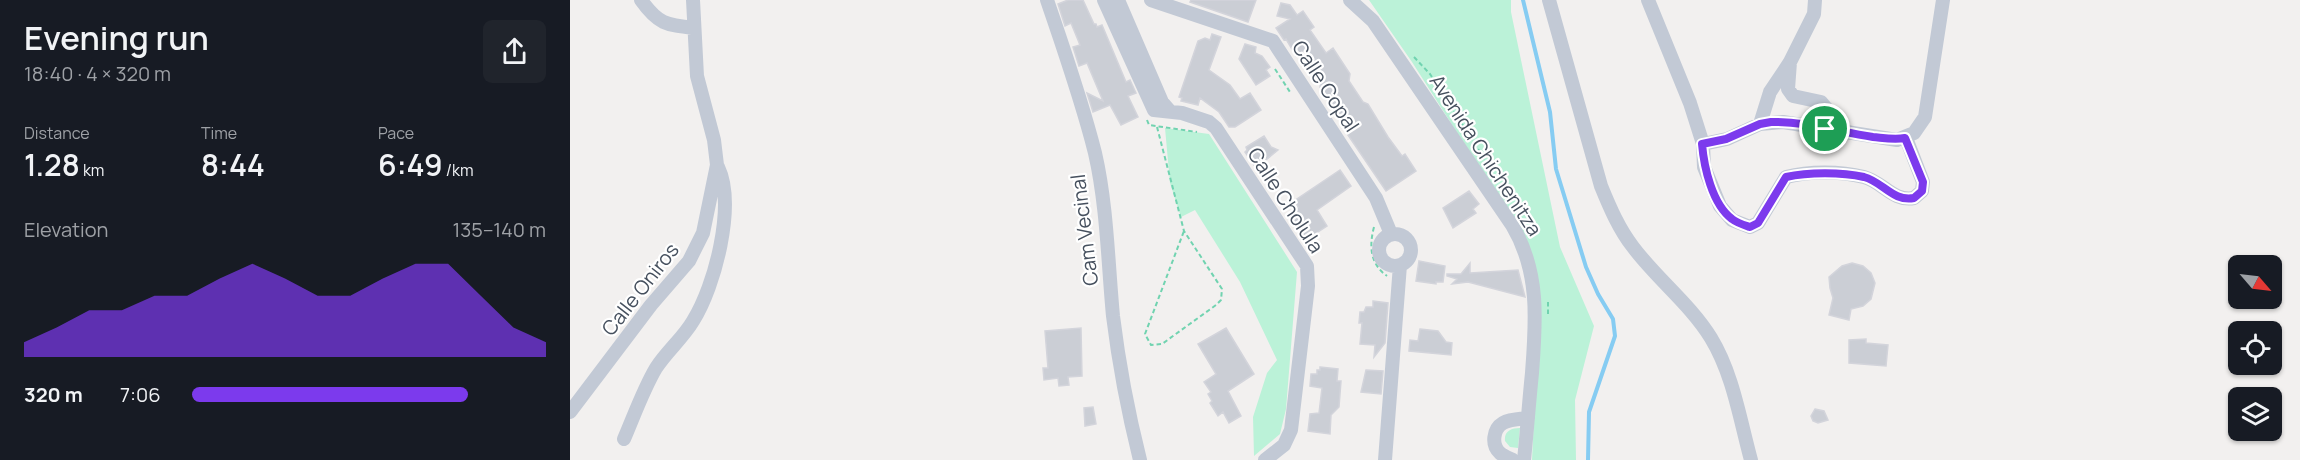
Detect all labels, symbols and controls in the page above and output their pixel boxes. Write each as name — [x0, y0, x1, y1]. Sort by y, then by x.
text: Evening run — [24, 15, 209, 60]
button: share — [483, 20, 546, 83]
street label: Calle Copal — [1286, 35, 1366, 137]
text: 18:40 · 4 × 320 m — [24, 60, 171, 87]
street label: Avenida Chichenitza — [1424, 69, 1548, 241]
pin — [1799, 103, 1850, 154]
icon: arrive — [1808, 112, 1841, 145]
text: Distance — [24, 122, 90, 144]
text: Time — [201, 122, 237, 144]
text: Pace — [378, 122, 414, 144]
street label: Calle Cholula — [1242, 142, 1330, 258]
text: 1.28 — [24, 144, 80, 185]
text: 8:44 — [201, 144, 265, 185]
text: 6:49 — [378, 144, 443, 185]
text: km — [80, 159, 104, 181]
text: /km — [443, 159, 474, 181]
street label: Cam Vecinal — [1064, 173, 1104, 287]
text: Elevation — [24, 216, 108, 243]
text: 135–140 m — [452, 216, 546, 243]
street label: Calle Oniros — [595, 237, 685, 341]
north arrow — [2228, 255, 2282, 309]
map controls — [2228, 255, 2282, 441]
button: locate — [2228, 321, 2282, 375]
text: 320 m — [24, 381, 83, 408]
text: 7:06 — [120, 381, 161, 408]
button: layers — [2228, 387, 2282, 441]

